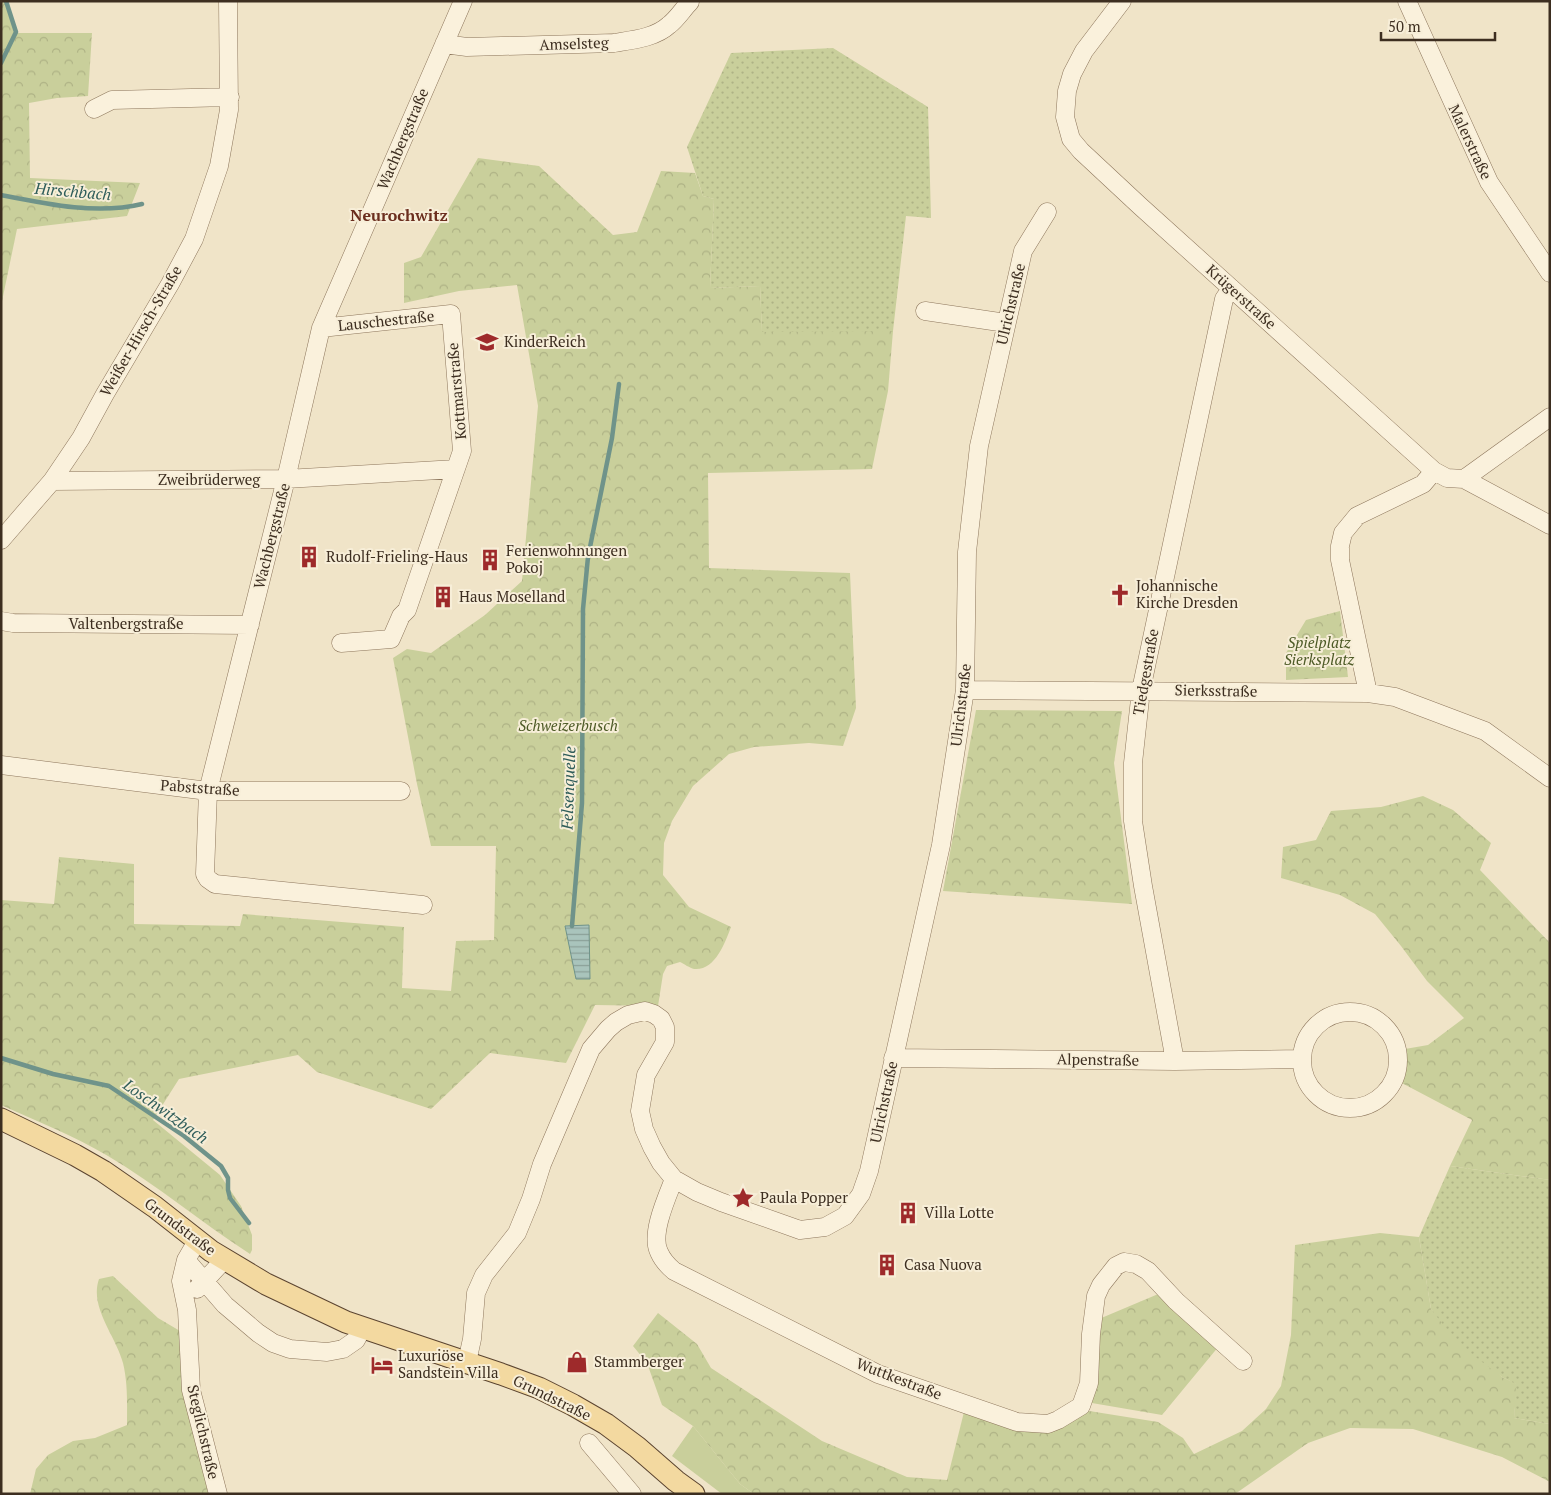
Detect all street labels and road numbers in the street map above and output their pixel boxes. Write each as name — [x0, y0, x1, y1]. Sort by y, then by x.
street label: Amselsteg — [539, 32, 610, 54]
street label: Wachbergstraße — [372, 85, 432, 192]
street label: Malerstraße — [1445, 101, 1497, 182]
street label: Krügerstraße — [1202, 259, 1281, 333]
street label: Ulrichstraße — [991, 261, 1029, 347]
street label: Weißer-Hirsch-Straße — [95, 262, 186, 399]
street label: Lauschestraße — [337, 305, 435, 335]
street label: Kottmarstraße — [442, 342, 470, 440]
street label: Zweibrüderweg — [158, 469, 261, 489]
street label: Wachbergstraße — [248, 481, 294, 591]
street label: Valtenbergstraße — [68, 613, 184, 633]
street label: Tiedgestraße — [1128, 627, 1162, 717]
street label: Ulrichstraße — [945, 662, 975, 747]
street label: Sierksstraße — [1175, 679, 1257, 701]
street label: Pabststraße — [160, 774, 240, 800]
street label: Alpenstraße — [1057, 1048, 1139, 1070]
street label: Ulrichstraße — [865, 1059, 901, 1145]
street label: Grundstraße — [141, 1193, 220, 1260]
street label: Wuttkestraße — [854, 1353, 945, 1404]
street label: Grundstraße — [510, 1370, 595, 1425]
street label: Steglichstraße — [183, 1383, 225, 1481]

